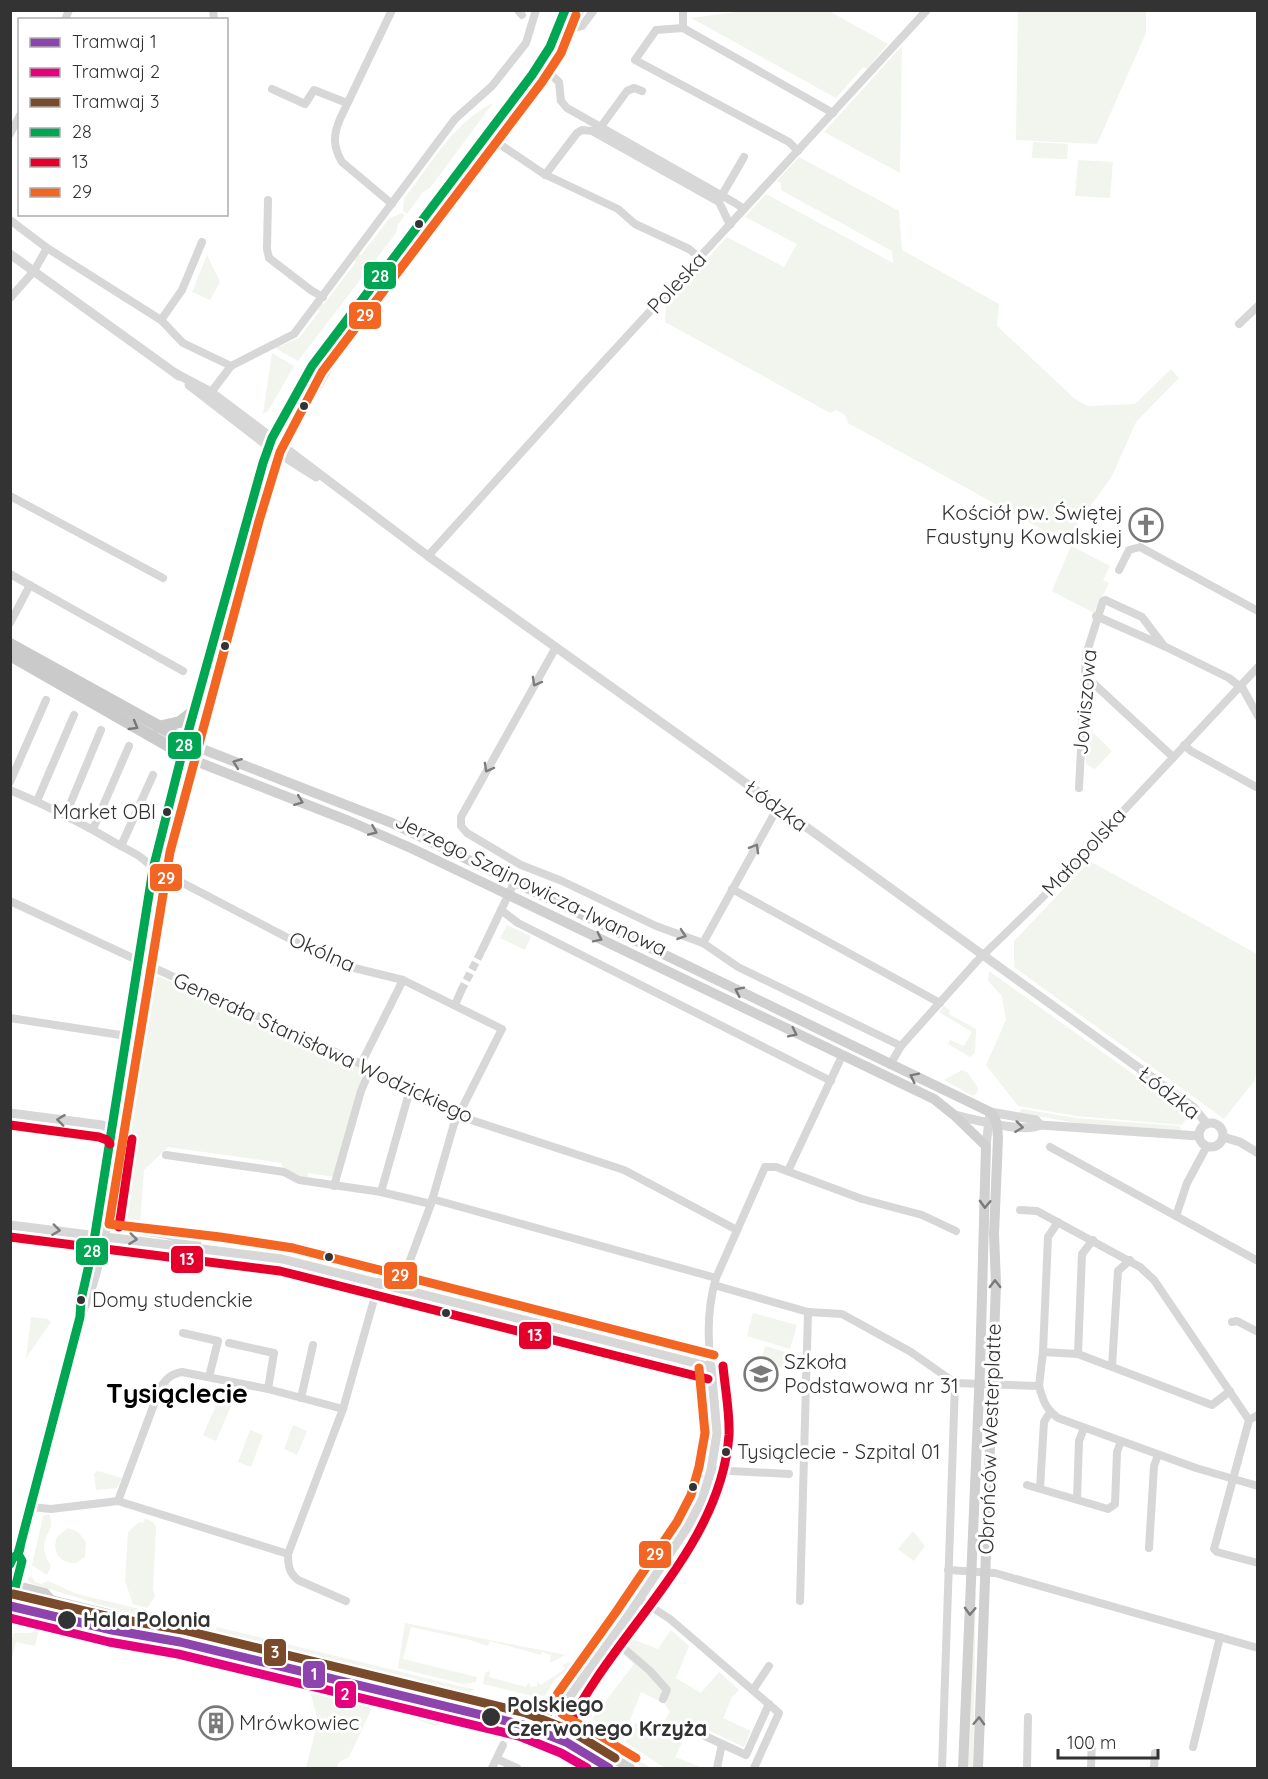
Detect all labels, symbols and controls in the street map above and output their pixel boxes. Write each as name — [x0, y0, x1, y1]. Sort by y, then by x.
legend — [18, 18, 228, 216]
text: Tramwaj 1 — [72, 30, 157, 53]
text: Tramwaj 2 — [72, 60, 160, 83]
text: Tramwaj 3 — [72, 90, 160, 113]
text: 28 — [72, 120, 92, 143]
text: 13 — [72, 150, 88, 173]
text: 29 — [72, 180, 92, 203]
unlabelled marker — [413, 218, 425, 230]
street label: Poleska — [641, 246, 711, 319]
line badge: 28 — [363, 261, 397, 290]
text: 28 — [371, 266, 389, 286]
line badge: 29 — [348, 301, 382, 330]
text: 29 — [356, 305, 374, 325]
unlabelled marker — [298, 400, 310, 412]
place label: Kościół pw. Świętej Faustyny Kowalskiej — [926, 499, 1123, 549]
church icon: Kościół pw. Świętej Faustyny Kowalskiej — [1128, 507, 1164, 543]
unlabelled marker — [219, 640, 231, 652]
street label: Jowiszowa — [1066, 648, 1102, 756]
one-way arrow — [532, 676, 543, 686]
one-way arrow — [128, 719, 138, 731]
line badge: 28 — [167, 731, 202, 760]
text: 28 — [175, 735, 193, 755]
one-way arrow — [232, 758, 243, 770]
one-way arrow — [484, 762, 495, 772]
street label: Łódzka — [740, 774, 813, 837]
one-way arrow — [293, 794, 304, 807]
place label: Market OBI — [53, 799, 156, 824]
street label: Małopolska — [1036, 802, 1131, 901]
marker: Market OBI — [161, 806, 173, 818]
street label: Jerzego Szajnowicza-Iwanowa — [391, 807, 672, 961]
one-way arrow — [366, 824, 377, 836]
one-way arrow — [748, 844, 759, 854]
line badge: 29 — [149, 863, 183, 892]
text: 29 — [157, 868, 175, 888]
street label: Okólna — [285, 925, 360, 977]
one-way arrow — [676, 928, 687, 941]
one-way arrow — [592, 931, 603, 943]
street label: Generała Stanisława Wodzickiego — [169, 966, 478, 1128]
one-way arrow — [734, 987, 745, 999]
one-way arrow — [786, 1025, 797, 1037]
street label: Łódzka — [1133, 1060, 1206, 1124]
one-way arrow — [909, 1072, 920, 1084]
one-way arrow — [56, 1114, 65, 1126]
one-way arrow — [1014, 1120, 1023, 1133]
one-way arrow — [978, 1200, 991, 1209]
one-way arrow — [51, 1223, 60, 1236]
one-way arrow — [129, 1233, 138, 1245]
line badge: 28 — [75, 1237, 109, 1266]
text: 28 — [83, 1241, 101, 1261]
line badge: 13 — [170, 1245, 204, 1274]
text: 13 — [180, 1249, 194, 1269]
unlabelled marker — [323, 1251, 335, 1263]
line badge: 29 — [383, 1261, 418, 1290]
text: 29 — [391, 1265, 409, 1285]
one-way arrow — [989, 1279, 1001, 1288]
place label: Domy studenckie — [92, 1287, 253, 1312]
marker: Domy studenckie — [75, 1294, 87, 1306]
unlabelled marker — [440, 1307, 452, 1319]
line badge: 13 — [518, 1321, 552, 1350]
street label: Obrońców Westerplatte — [972, 1323, 1006, 1555]
text: 13 — [528, 1325, 542, 1345]
place label: Szkoła Podstawowa nr 31 — [784, 1348, 959, 1398]
school or university icon: Szkoła Podstawowa nr 31 — [743, 1356, 779, 1392]
district label: Tysiąclecie — [106, 1376, 248, 1410]
place label: Tysiąclecie - Szpital 01 — [737, 1439, 940, 1464]
marker: Tysiąclecie - Szpital 01 — [720, 1446, 732, 1458]
unlabelled marker — [687, 1481, 699, 1493]
line badge: 29 — [638, 1540, 672, 1569]
text: 29 — [646, 1544, 664, 1564]
place label: Hala Polonia — [83, 1606, 211, 1632]
one-way arrow — [963, 1606, 976, 1615]
marker: Hala Polonia — [56, 1609, 78, 1631]
line badge: 3 — [263, 1638, 287, 1667]
text: 3 — [271, 1642, 279, 1662]
line badge: 1 — [302, 1660, 326, 1689]
text: 1 — [311, 1664, 317, 1684]
line badge: 2 — [334, 1680, 357, 1709]
text: 2 — [340, 1684, 350, 1704]
place label: Polskiego Czerwonego Krzyża — [507, 1691, 707, 1741]
building icon: Mrówkowiec — [198, 1705, 234, 1741]
marker: Polskiego Czerwonego Krzyża — [480, 1706, 502, 1728]
place label: Mrówkowiec — [239, 1709, 360, 1735]
one-way arrow — [973, 1717, 986, 1726]
scale bar — [1058, 1722, 1158, 1760]
text: 100 m — [1067, 1731, 1116, 1754]

